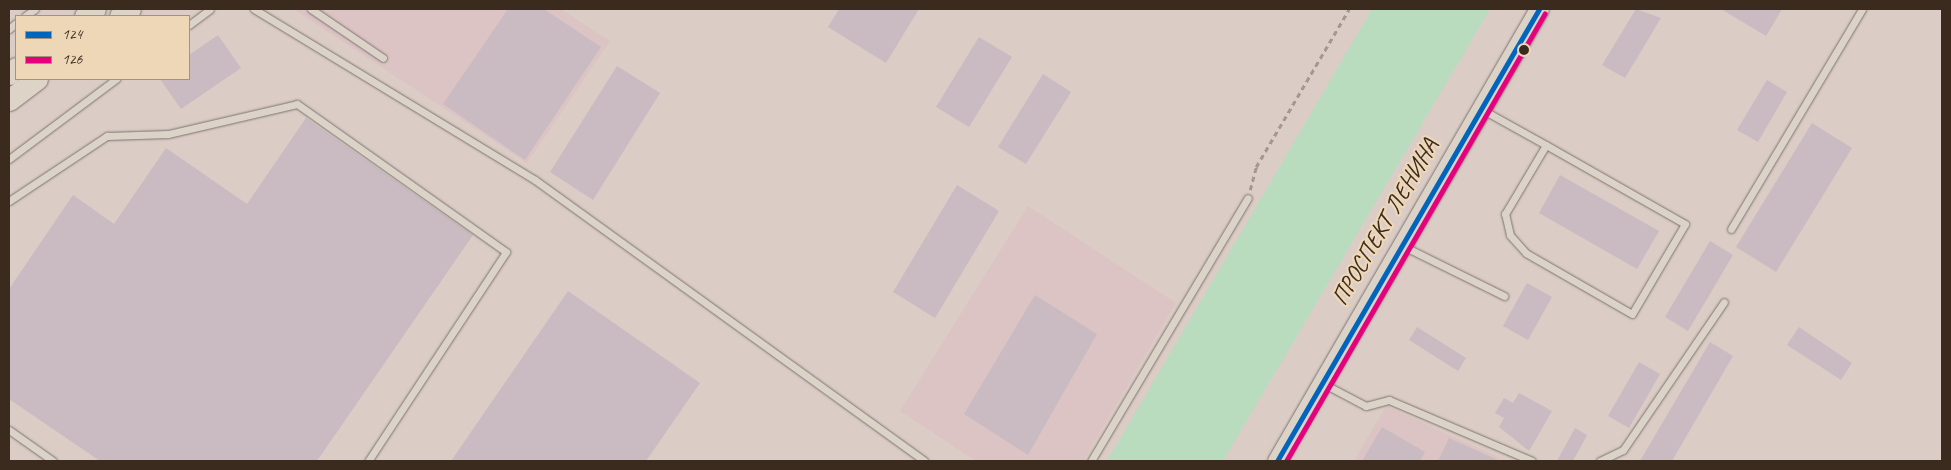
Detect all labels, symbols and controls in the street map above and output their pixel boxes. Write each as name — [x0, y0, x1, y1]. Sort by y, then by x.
legend — [15, 15, 190, 80]
text: 124 — [62, 25, 82, 44]
unlabelled marker — [1519, 45, 1529, 55]
text: 126 — [62, 50, 82, 69]
street label: ПРОСПЕКТ ЛЕНИНА — [1326, 134, 1444, 310]

